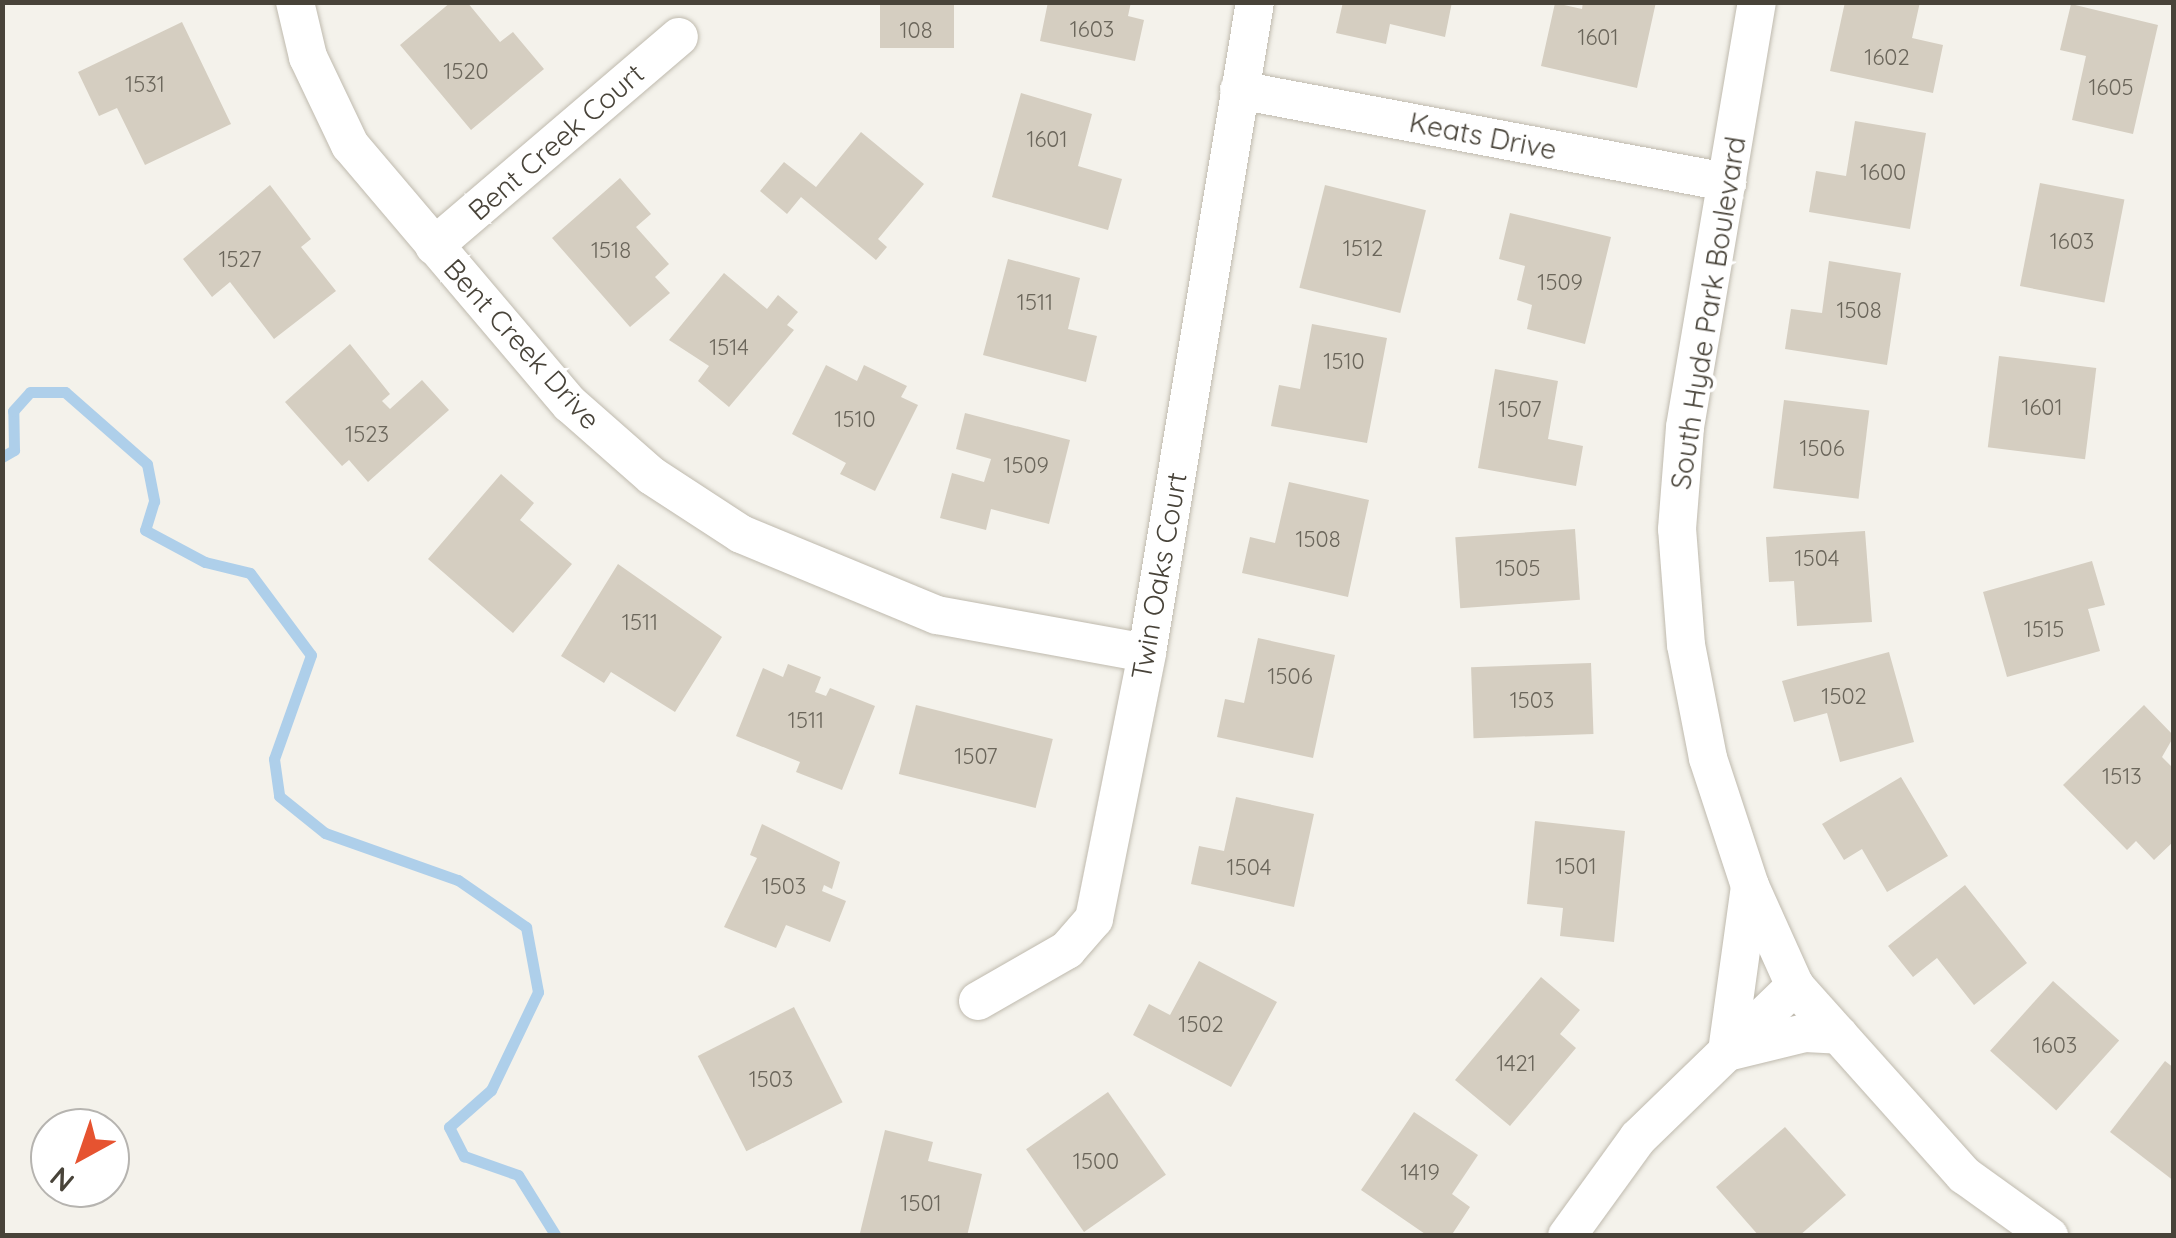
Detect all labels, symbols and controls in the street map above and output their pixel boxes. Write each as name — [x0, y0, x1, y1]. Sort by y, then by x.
house number: 1603 — [1070, 17, 1114, 43]
house number: 108 — [899, 18, 933, 44]
house number: 1601 — [1577, 25, 1619, 51]
house number: 1602 — [1864, 45, 1910, 71]
street label: Bent Creek Court — [461, 57, 651, 227]
house number: 1520 — [443, 59, 489, 85]
house number: 1531 — [125, 72, 165, 98]
house number: 1605 — [2088, 75, 2134, 101]
street label: Keats Drive — [1406, 105, 1560, 167]
house number: 1601 — [1026, 127, 1068, 153]
street label: South Hyde Park Boulevard — [1664, 134, 1752, 492]
house number: 1600 — [1860, 160, 1906, 186]
house number: 1603 — [2050, 229, 2094, 255]
house number: 1512 — [1343, 236, 1383, 262]
house number: 1518 — [591, 238, 631, 264]
house number: 1527 — [218, 247, 262, 273]
street label: Bent Creek Drive — [437, 252, 607, 436]
house number: 1509 — [1537, 270, 1583, 296]
house number: 1511 — [1017, 290, 1053, 316]
house number: 1508 — [1836, 298, 1882, 324]
house number: 1514 — [709, 335, 749, 361]
house number: 1510 — [1323, 349, 1365, 375]
house number: 1601 — [2021, 395, 2063, 421]
house number: 1507 — [1498, 397, 1542, 423]
house number: 1510 — [834, 407, 876, 433]
house number: 1523 — [345, 422, 389, 448]
house number: 1506 — [1799, 436, 1845, 462]
house number: 1509 — [1003, 453, 1049, 479]
street label: Twin Oaks Court — [1124, 470, 1194, 682]
house number: 1508 — [1295, 527, 1341, 553]
house number: 1504 — [1795, 546, 1839, 572]
house number: 1505 — [1495, 556, 1541, 582]
house number: 1511 — [622, 610, 658, 636]
house number: 1515 — [2024, 617, 2064, 643]
house number: 1506 — [1267, 664, 1313, 690]
house number: 1502 — [1821, 684, 1867, 710]
house number: 1503 — [1510, 688, 1554, 714]
house number: 1511 — [788, 708, 824, 734]
house number: 1507 — [954, 744, 998, 770]
house number: 1513 — [2102, 764, 2142, 790]
house number: 1501 — [1555, 854, 1597, 880]
house number: 1504 — [1227, 855, 1271, 881]
house number: 1503 — [762, 874, 806, 900]
house number: 1502 — [1178, 1012, 1224, 1038]
house number: 1603 — [2033, 1033, 2077, 1059]
house number: 1421 — [1496, 1051, 1536, 1077]
house number: 1503 — [749, 1067, 793, 1093]
north arrow — [30, 1108, 130, 1208]
house number: 1500 — [1073, 1149, 1119, 1175]
text: N — [43, 1160, 81, 1200]
house number: 1419 — [1400, 1160, 1440, 1186]
house number: 1501 — [900, 1191, 942, 1217]

